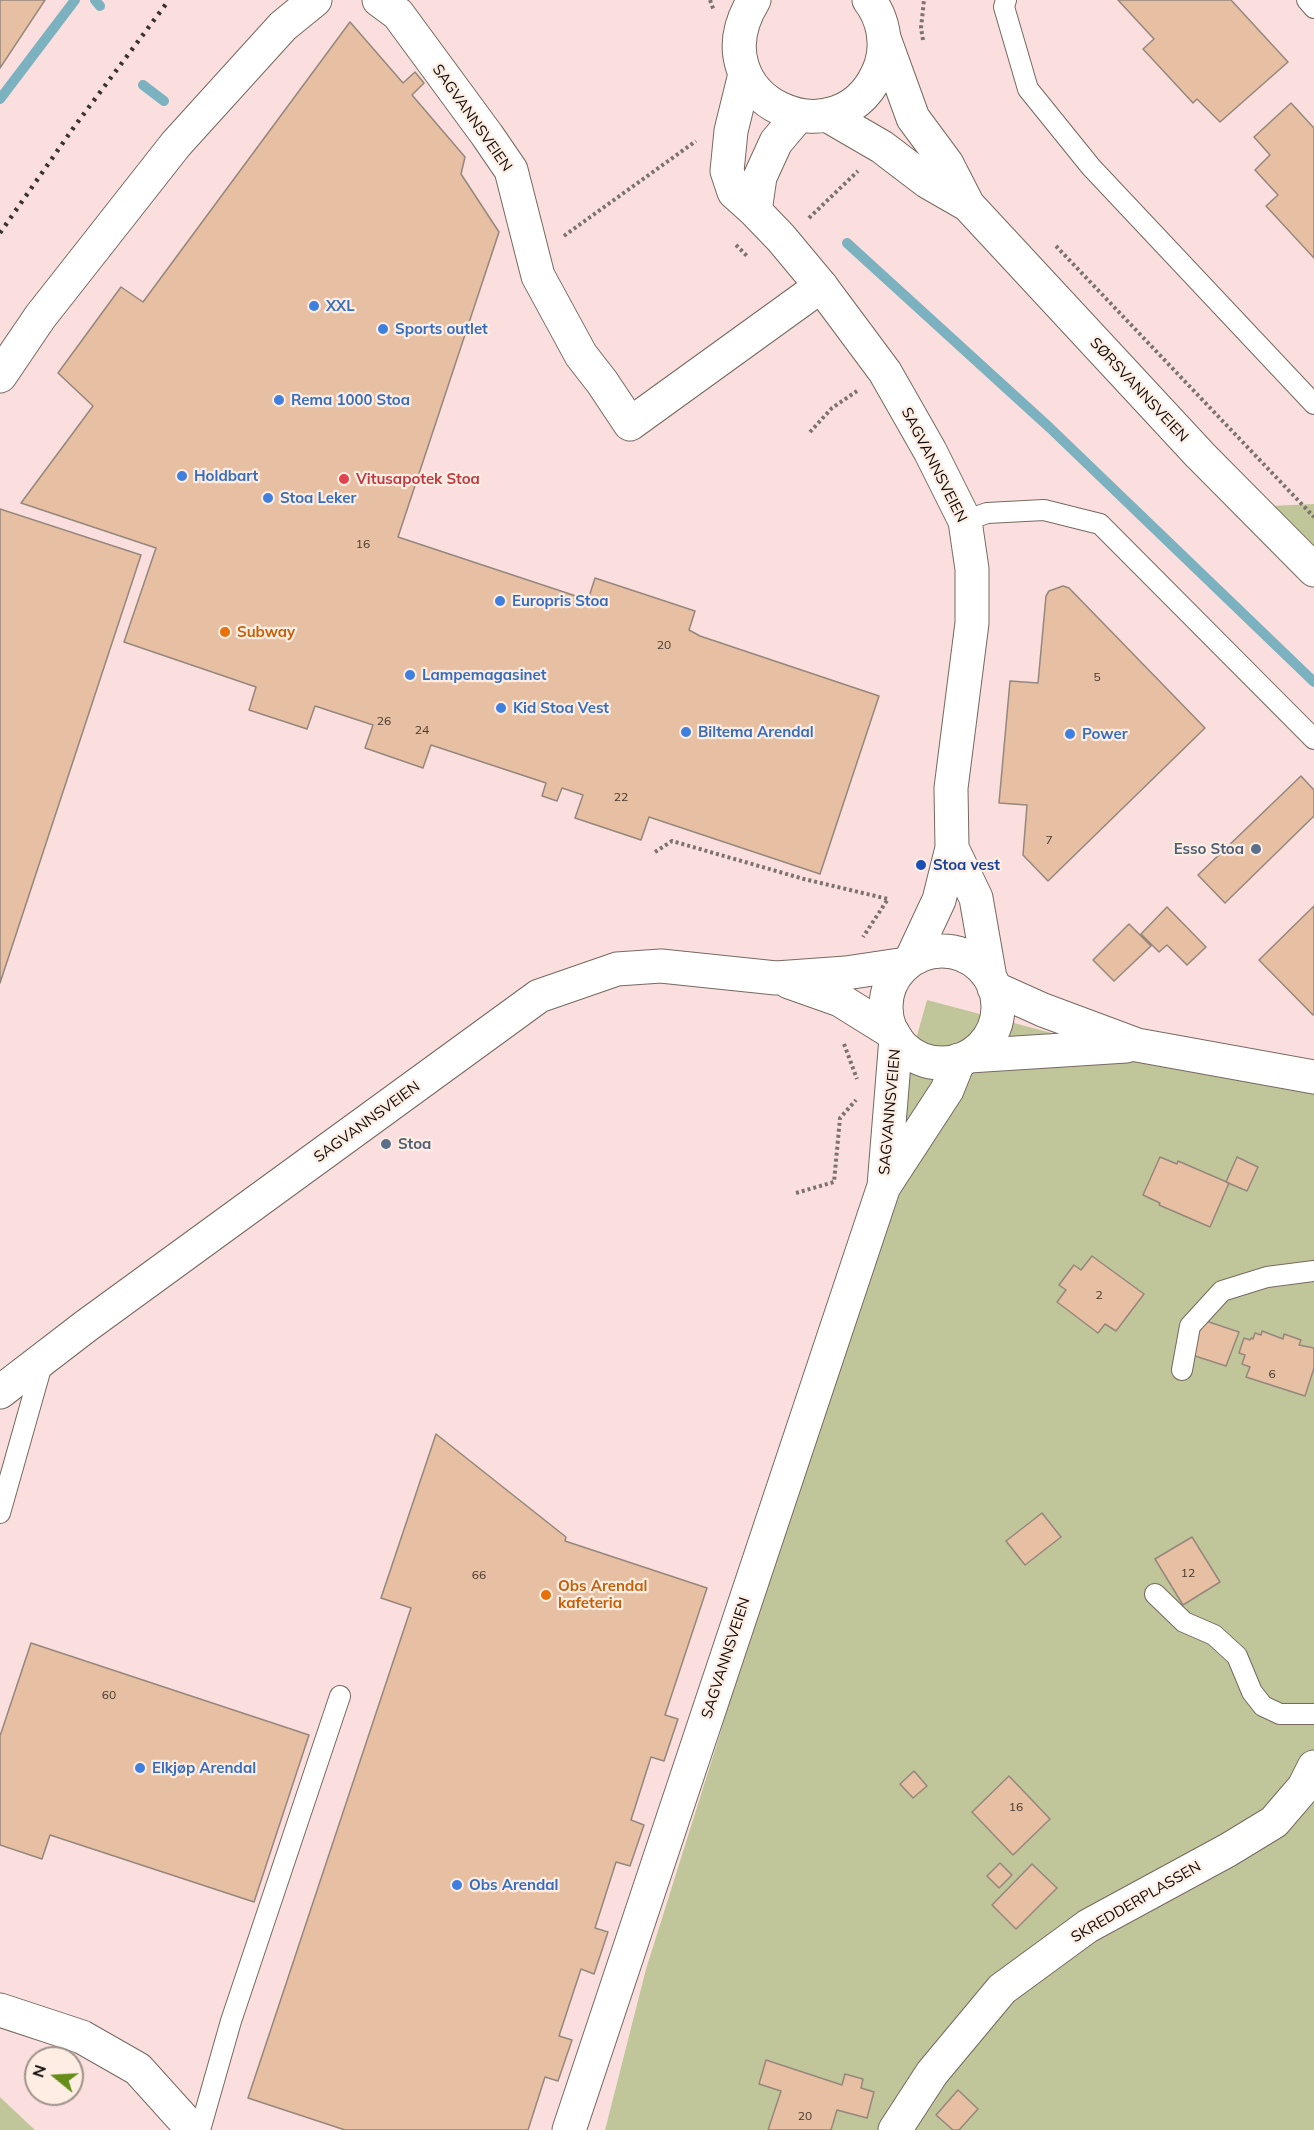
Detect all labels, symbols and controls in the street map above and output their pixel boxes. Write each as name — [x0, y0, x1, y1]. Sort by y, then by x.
street label: SAGVANNSVEIEN — [428, 61, 516, 175]
place label: XXL — [326, 297, 355, 315]
marker: XXL — [307, 299, 321, 313]
place label: Sports outlet — [395, 320, 488, 338]
marker: Sports outlet — [376, 322, 390, 336]
street label: SØRSVANNSVEIEN — [1086, 334, 1192, 446]
place label: Rema 1000 Stoa — [291, 391, 410, 409]
marker: Rema 1000 Stoa — [272, 393, 286, 407]
street label: SAGVANNSVEIEN — [897, 405, 971, 525]
place label: Holdbart — [194, 467, 258, 485]
marker: Holdbart — [175, 469, 189, 483]
place label: Vitusapotek Stoa — [356, 470, 480, 488]
marker: Vitusapotek Stoa — [337, 472, 351, 486]
place label: Stoa Leker — [280, 489, 356, 507]
marker: Stoa Leker — [261, 491, 275, 505]
house number: 16 — [356, 537, 370, 551]
place label: Europris Stoa — [512, 592, 609, 610]
marker: Europris Stoa — [493, 594, 507, 608]
place label: Subway — [237, 623, 295, 641]
marker: Subway — [218, 625, 232, 639]
house number: 20 — [657, 638, 671, 652]
place label: Lampemagasinet — [422, 666, 546, 684]
marker: Lampemagasinet — [403, 668, 417, 682]
house number: 5 — [1093, 670, 1101, 684]
place label: Kid Stoa Vest — [513, 699, 609, 717]
marker: Kid Stoa Vest — [494, 701, 508, 715]
house number: 26 — [377, 714, 391, 728]
house number: 24 — [415, 723, 429, 737]
place label: Biltema Arendal — [698, 723, 814, 741]
marker: Biltema Arendal — [679, 725, 693, 739]
place label: Power — [1082, 725, 1128, 743]
marker: Power — [1063, 727, 1077, 741]
house number: 22 — [614, 790, 628, 804]
house number: 7 — [1045, 833, 1053, 847]
place label: Esso Stoa — [1174, 840, 1244, 858]
marker: Esso Stoa — [1249, 842, 1263, 856]
place label: Stoa vest — [933, 856, 1000, 874]
marker: Stoa vest — [914, 858, 928, 872]
street label: SAGVANNSVEIEN — [876, 1048, 904, 1176]
street label: SAGVANNSVEIEN — [311, 1078, 423, 1166]
place label: Stoa — [398, 1135, 431, 1153]
marker: Stoa — [379, 1137, 393, 1151]
house number: 2 — [1095, 1288, 1103, 1302]
house number: 6 — [1268, 1367, 1276, 1381]
house number: 12 — [1181, 1566, 1195, 1580]
house number: 66 — [472, 1568, 486, 1582]
place label: Obs Arendal kafeteria — [558, 1577, 648, 1612]
marker: Obs Arendal kafeteria — [539, 1588, 553, 1602]
street label: SAGVANNSVEIEN — [698, 1595, 754, 1721]
house number: 60 — [102, 1688, 116, 1702]
place label: Elkjøp Arendal — [152, 1759, 256, 1777]
marker: Elkjøp Arendal — [133, 1761, 147, 1775]
house number: 16 — [1009, 1800, 1023, 1814]
street label: SKREDDERPLASSEN — [1068, 1857, 1204, 1947]
place label: Obs Arendal — [469, 1876, 559, 1894]
marker: Obs Arendal — [450, 1878, 464, 1892]
north arrow — [24, 2046, 84, 2106]
text: N — [27, 2062, 50, 2080]
house number: 20 — [798, 2109, 812, 2123]

